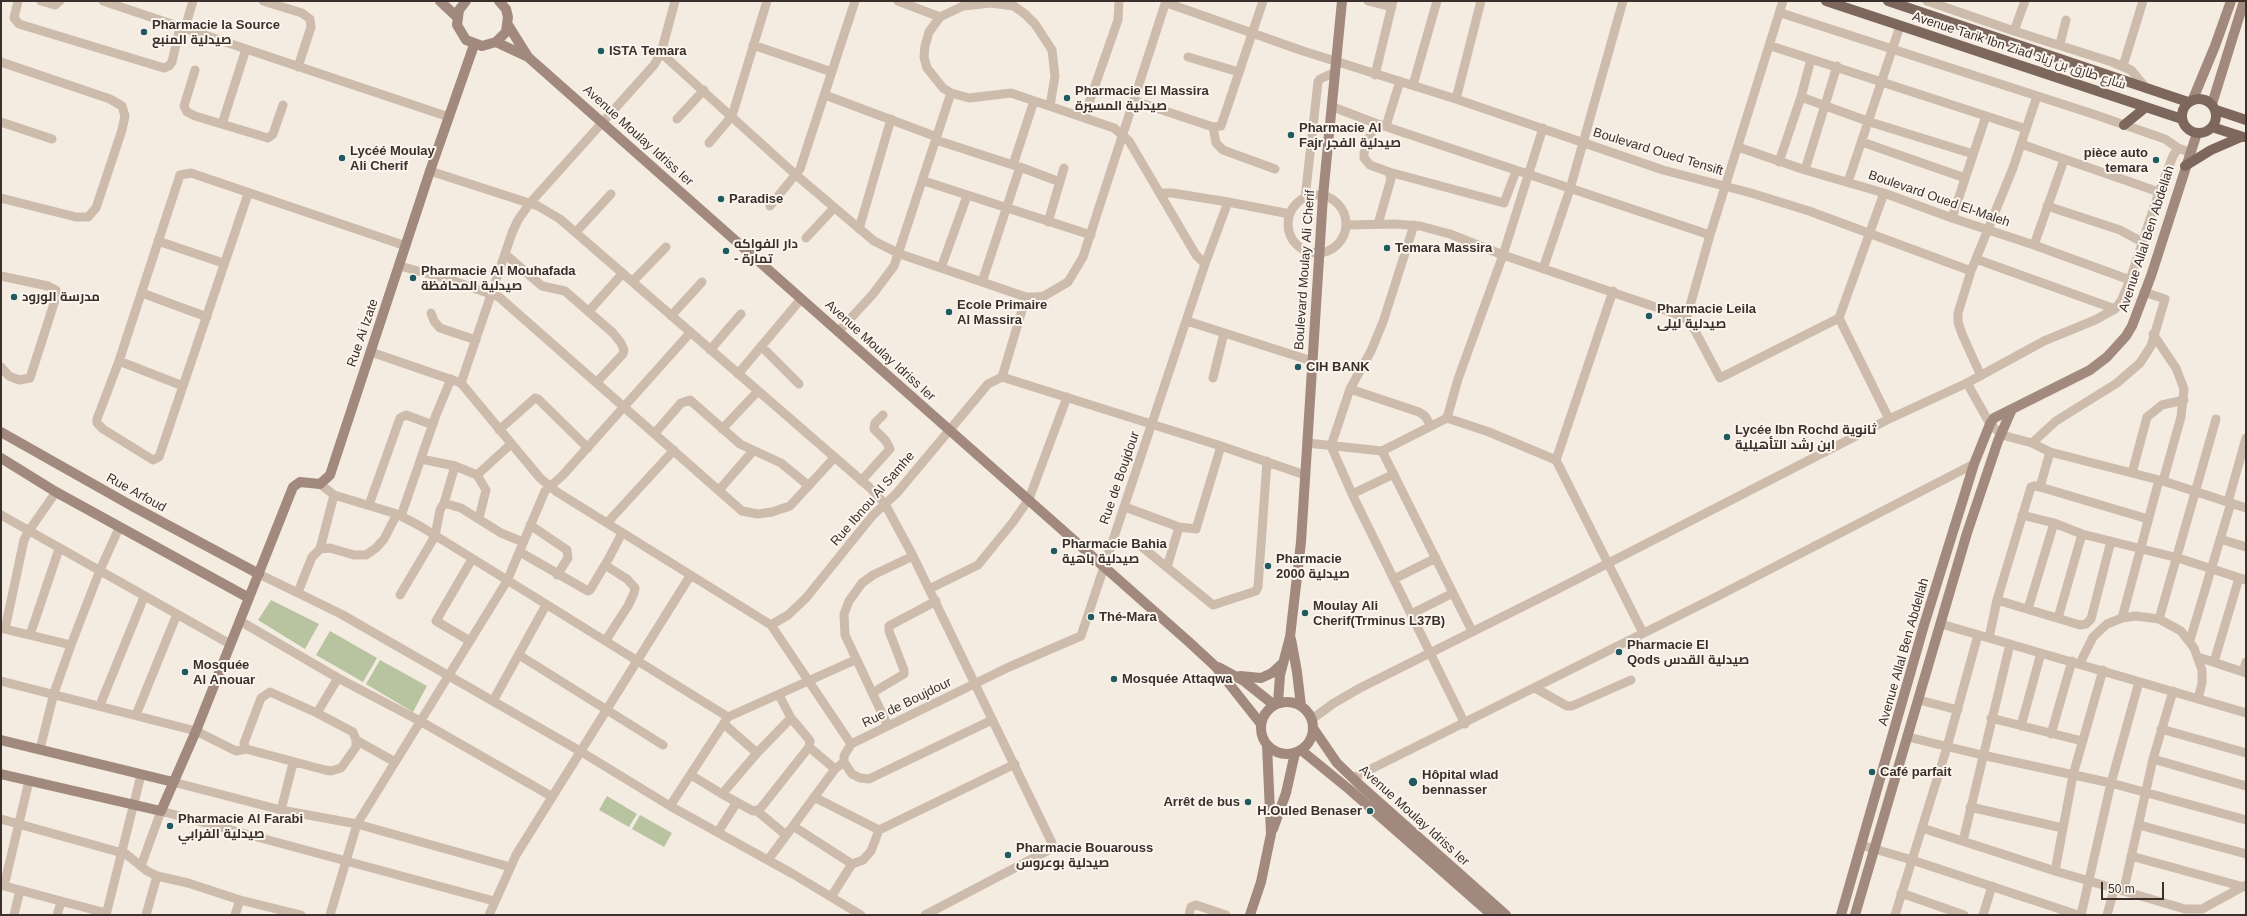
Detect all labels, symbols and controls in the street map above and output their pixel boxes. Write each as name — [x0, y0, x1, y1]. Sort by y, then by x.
street label: Avenue Tarik Ibn Ziad شارع طارق بن زياد — [1910, 9, 2128, 93]
place label: Pharmacie la Source صيدلية المنبع — [152, 17, 280, 48]
marker: Pharmacie la Source صيدلية المنبع — [139, 27, 149, 37]
place label: ISTA Temara — [609, 43, 687, 59]
marker: ISTA Temara — [596, 46, 606, 56]
street label: Avenue Moulay Idriss Ier — [580, 82, 696, 190]
place label: Pharmacie El Massira صيدلية المسيرة — [1075, 83, 1209, 114]
marker: Pharmacie El Massira صيدلية المسيرة — [1062, 93, 1072, 103]
place label: Pharmacie Al Fajr صيدلية الفجر — [1299, 120, 1401, 151]
street label: Boulevard Oued Tensift — [1591, 125, 1725, 179]
marker: Pharmacie Al Fajr صيدلية الفجر — [1286, 130, 1296, 140]
place label: Lycéé Moulay Ali Cherif — [350, 143, 435, 174]
place label: pièce auto temara — [2084, 145, 2148, 176]
marker: Lycéé Moulay Ali Cherif — [337, 153, 347, 163]
marker: pièce auto temara — [2151, 155, 2161, 165]
street label: Avenue Allal Ben Abdellah — [2116, 164, 2178, 314]
street label: Boulevard Oued El-Maleh — [1866, 167, 2012, 231]
street label: Boulevard Moulay Ali Cherif — [1292, 189, 1318, 351]
place label: Paradise — [729, 191, 783, 207]
marker: Paradise — [716, 194, 726, 204]
place label: دار الفواكه - تمارة — [734, 236, 798, 267]
place label: Temara Massira — [1395, 240, 1492, 256]
marker: Temara Massira — [1382, 243, 1392, 253]
marker: دار الفواكه - تمارة — [721, 246, 731, 256]
place label: Pharmacie Al Mouhafada صيدلية المحافظة — [421, 263, 576, 294]
marker: Pharmacie Al Mouhafada صيدلية المحافظة — [408, 273, 418, 283]
place label: مدرسة الورود — [22, 289, 100, 305]
marker: مدرسة الورود — [9, 292, 19, 302]
street label: Rue Ai Izate — [344, 297, 382, 369]
street label: Avenue Moulay Idriss Ier — [822, 297, 938, 405]
place label: Ecole Primaire Al Massira — [957, 297, 1047, 328]
place label: Pharmacie Leila صيدلية ليلى — [1657, 301, 1756, 332]
marker: Ecole Primaire Al Massira — [944, 307, 954, 317]
marker: Pharmacie Leila صيدلية ليلى — [1644, 311, 1654, 321]
place label: CIH BANK — [1306, 359, 1370, 375]
marker: CIH BANK — [1293, 362, 1303, 372]
place label: Lycée Ibn Rochd ثانوية ابن رشد التأهيلية — [1735, 422, 1876, 453]
street label: Rue de Boujdour — [1097, 429, 1143, 527]
marker: Lycée Ibn Rochd ثانوية ابن رشد التأهيلية — [1722, 432, 1732, 442]
street label: Rue Ibnou Al Samhe — [828, 449, 918, 549]
street label: Rue Arfoud — [103, 470, 169, 516]
place label: Pharmacie Bahia صيدلية باهية — [1062, 536, 1167, 567]
marker: Pharmacie Bahia صيدلية باهية — [1049, 546, 1059, 556]
place label: Pharmacie 2000 صيدلية — [1276, 551, 1350, 582]
marker: Pharmacie 2000 صيدلية — [1263, 561, 1273, 571]
street label: Avenue Allal Ben Abdellah — [1875, 576, 1933, 728]
place label: Moulay Ali Cherif(Trminus L37B) — [1313, 598, 1445, 629]
marker: Moulay Ali Cherif(Trminus L37B) — [1300, 608, 1310, 618]
place label: Thé-Mara — [1099, 609, 1157, 625]
marker: Thé-Mara — [1086, 612, 1096, 622]
place label: Pharmacie El Qods صيدلية القدس — [1627, 637, 1749, 668]
marker: Pharmacie El Qods صيدلية القدس — [1614, 647, 1624, 657]
place label: Mosquée Al Anouar — [193, 657, 255, 688]
marker: Mosquée Al Anouar — [180, 667, 190, 677]
place label: Mosquée Attaqwa — [1122, 671, 1233, 687]
marker: Mosquée Attaqwa — [1109, 674, 1119, 684]
street label: Rue de Boujdour — [860, 675, 954, 731]
street label: Avenue Moulay Idriss Ier — [1356, 762, 1472, 870]
place label: Café parfait — [1880, 764, 1952, 780]
place label: Hôpital wlad bennasser — [1422, 767, 1499, 798]
marker: Café parfait — [1867, 767, 1877, 777]
marker: Hôpital wlad bennasser — [1407, 776, 1419, 788]
place label: Arrêt de bus — [1163, 794, 1240, 810]
marker: Arrêt de bus — [1243, 797, 1253, 807]
place label: H.Ouled Benaser — [1257, 803, 1362, 819]
marker: H.Ouled Benaser — [1365, 806, 1375, 816]
place label: Pharmacie Al Farabi صيدلية الفرابي — [178, 811, 303, 842]
marker: Pharmacie Al Farabi صيدلية الفرابي — [165, 821, 175, 831]
place label: Pharmacie Bouarouss صيدلية بوعروس — [1016, 840, 1153, 871]
marker: Pharmacie Bouarouss صيدلية بوعروس — [1003, 850, 1013, 860]
scale bar — [2103, 874, 2166, 900]
text: 50 m — [2108, 882, 2135, 896]

